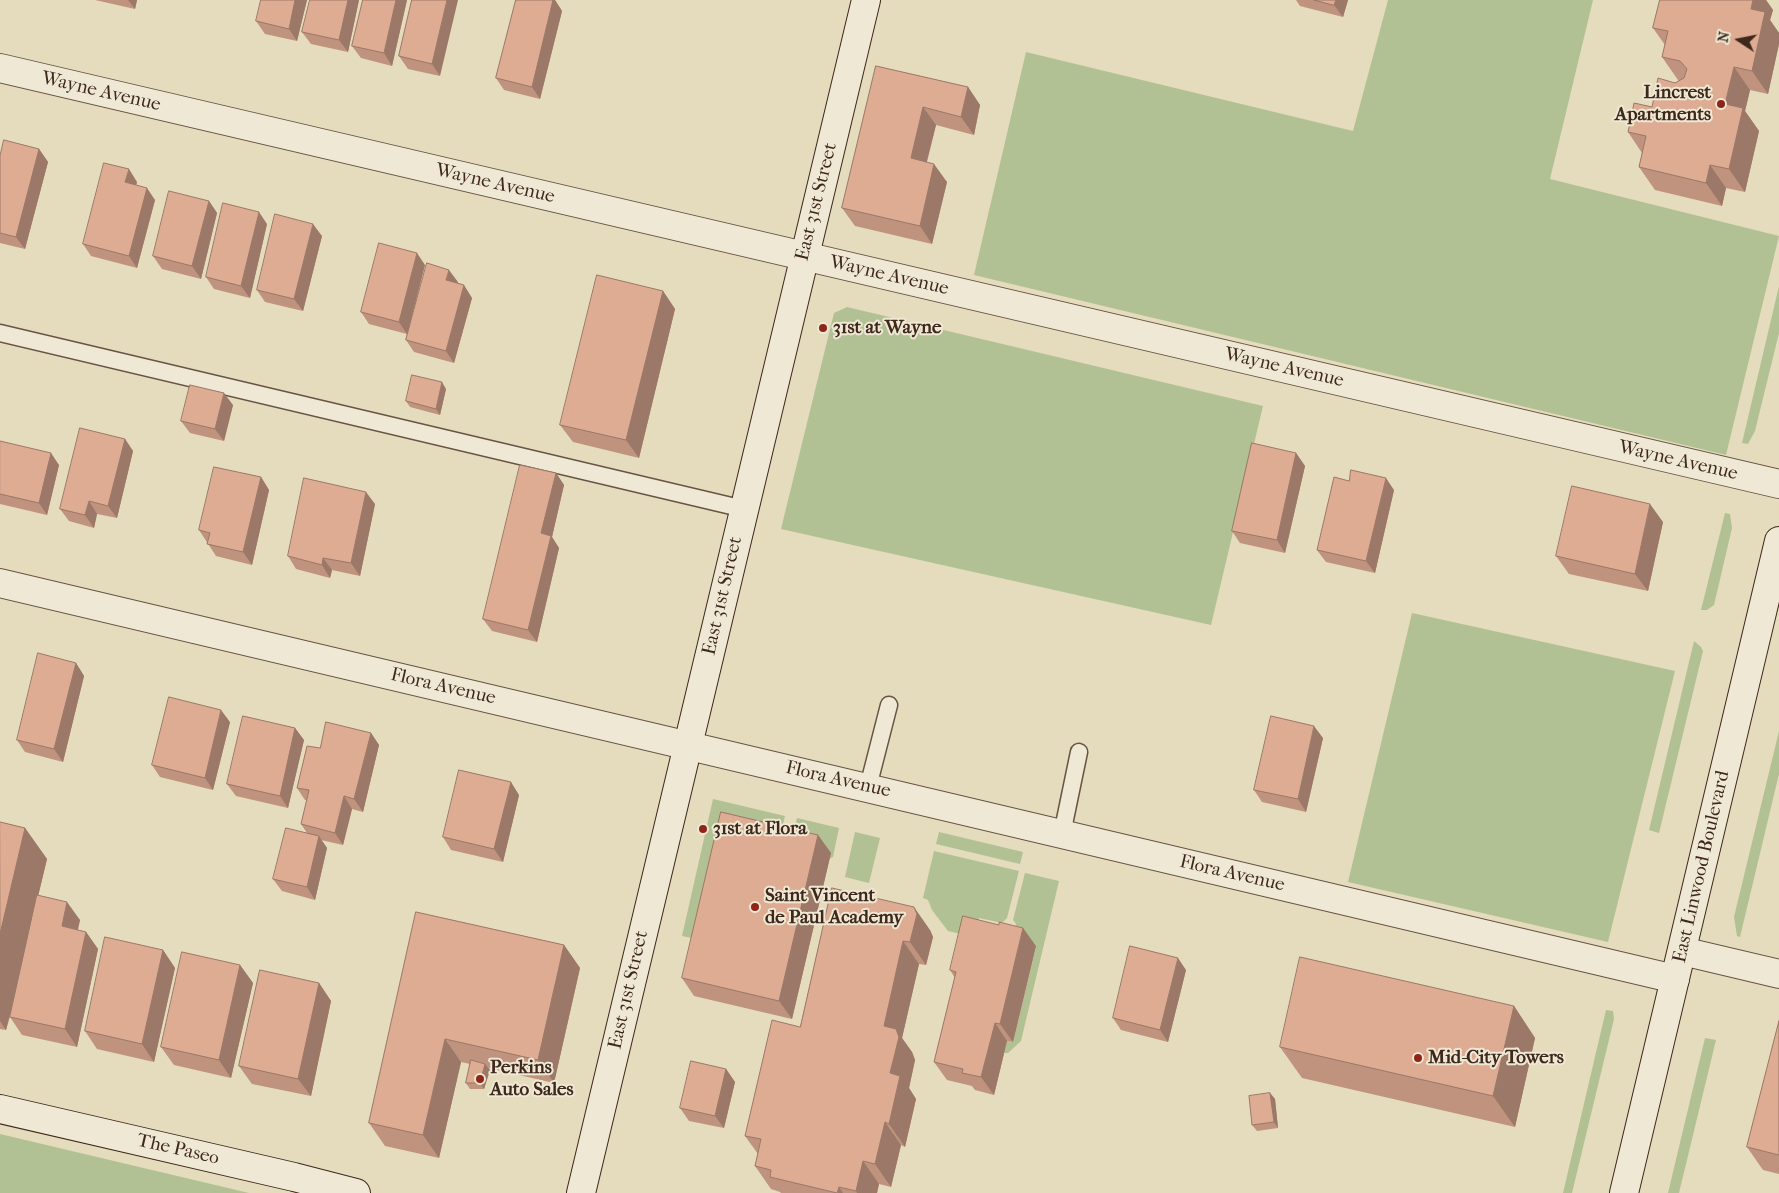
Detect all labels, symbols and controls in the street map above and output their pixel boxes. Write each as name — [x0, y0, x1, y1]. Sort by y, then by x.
north arrow — [1714, 15, 1764, 65]
text: N — [1714, 30, 1733, 44]
street label: Wayne Avenue — [39, 67, 163, 117]
place label: Lincrest Apartments — [1615, 82, 1711, 126]
marker: Lincrest Apartments — [1715, 98, 1727, 110]
street label: East 31st Street — [791, 141, 843, 263]
street label: Wayne Avenue — [433, 159, 557, 209]
street label: Wayne Avenue — [827, 251, 951, 301]
place label: 31st at Wayne — [833, 317, 941, 339]
marker: 31st at Wayne — [817, 322, 829, 334]
street label: Wayne Avenue — [1222, 343, 1346, 393]
street label: Wayne Avenue — [1616, 436, 1740, 486]
street label: East 31st Street — [698, 535, 748, 657]
street label: Flora Avenue — [388, 664, 498, 710]
street label: Flora Avenue — [783, 757, 893, 803]
street label: East Linwood Boulevard — [1669, 769, 1735, 965]
place label: 31st at Flora — [713, 818, 807, 840]
marker: 31st at Flora — [697, 823, 709, 835]
street label: Flora Avenue — [1177, 851, 1287, 897]
place label: Saint Vincent de Paul Academy — [765, 885, 903, 929]
marker: Saint Vincent de Paul Academy — [749, 901, 761, 913]
street label: East 31st Street — [604, 929, 654, 1051]
place label: Mid-City Towers — [1428, 1047, 1564, 1069]
marker: Mid-City Towers — [1412, 1052, 1424, 1064]
place label: Perkins Auto Sales — [490, 1057, 573, 1101]
marker: Perkins Auto Sales — [474, 1073, 486, 1085]
street label: The Paseo — [135, 1130, 221, 1170]

